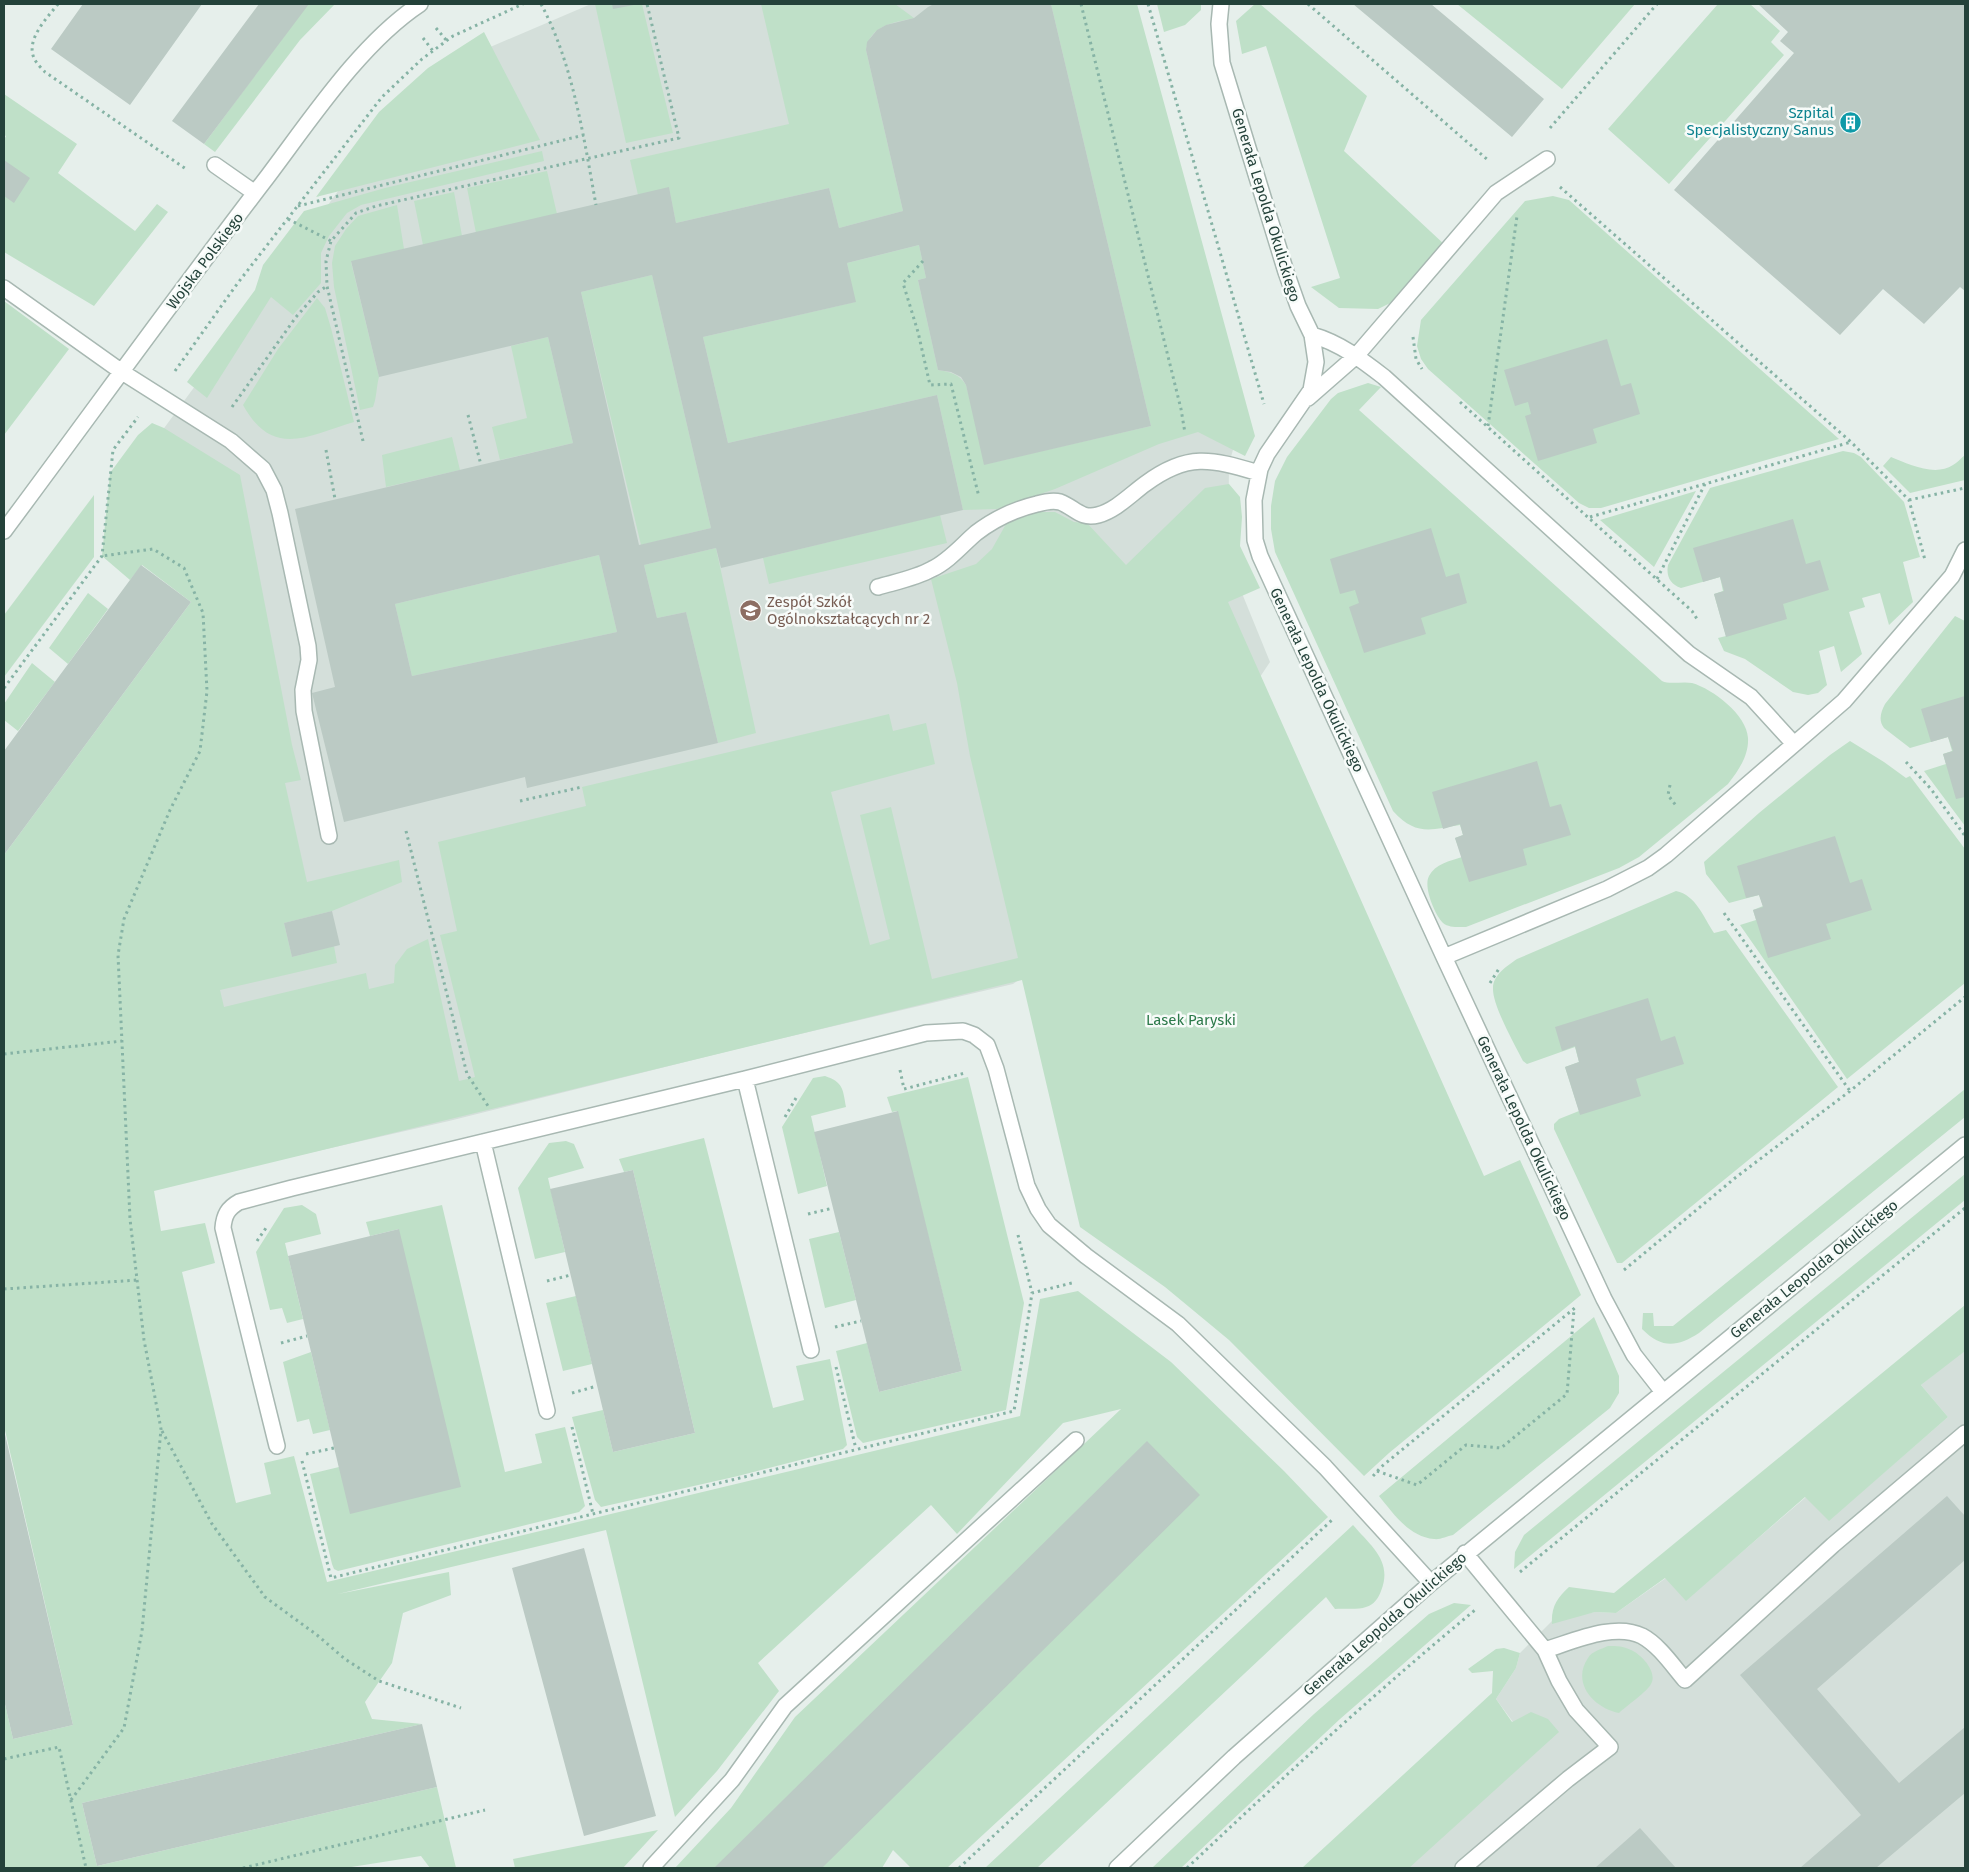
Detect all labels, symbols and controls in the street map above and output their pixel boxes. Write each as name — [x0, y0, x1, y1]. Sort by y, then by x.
place label: Szpital Specjalistyczny Sanus — [1686, 104, 1835, 139]
street label: Generała Lepolda Okulickiego — [1228, 106, 1304, 304]
building icon: Szpital Specjalistyczny Sanus — [1838, 110, 1862, 134]
street label: Wojska Polskiego — [163, 209, 247, 313]
street label: Generała Lepolda Okulickiego — [1266, 585, 1368, 775]
place label: Zespół Szkół Ogólnokształcących nr 2 — [767, 593, 930, 628]
school or university icon: Zespół Szkół Ogólnokształcących nr 2 — [739, 599, 763, 623]
park label: Lasek Paryski — [1146, 1011, 1236, 1029]
street label: Generała Lepolda Okulickiego — [1473, 1033, 1575, 1223]
street label: Generała Leopolda Okulickiego — [1727, 1196, 1901, 1342]
street label: Generała Leopolda Okulickiego — [1300, 1548, 1470, 1700]

